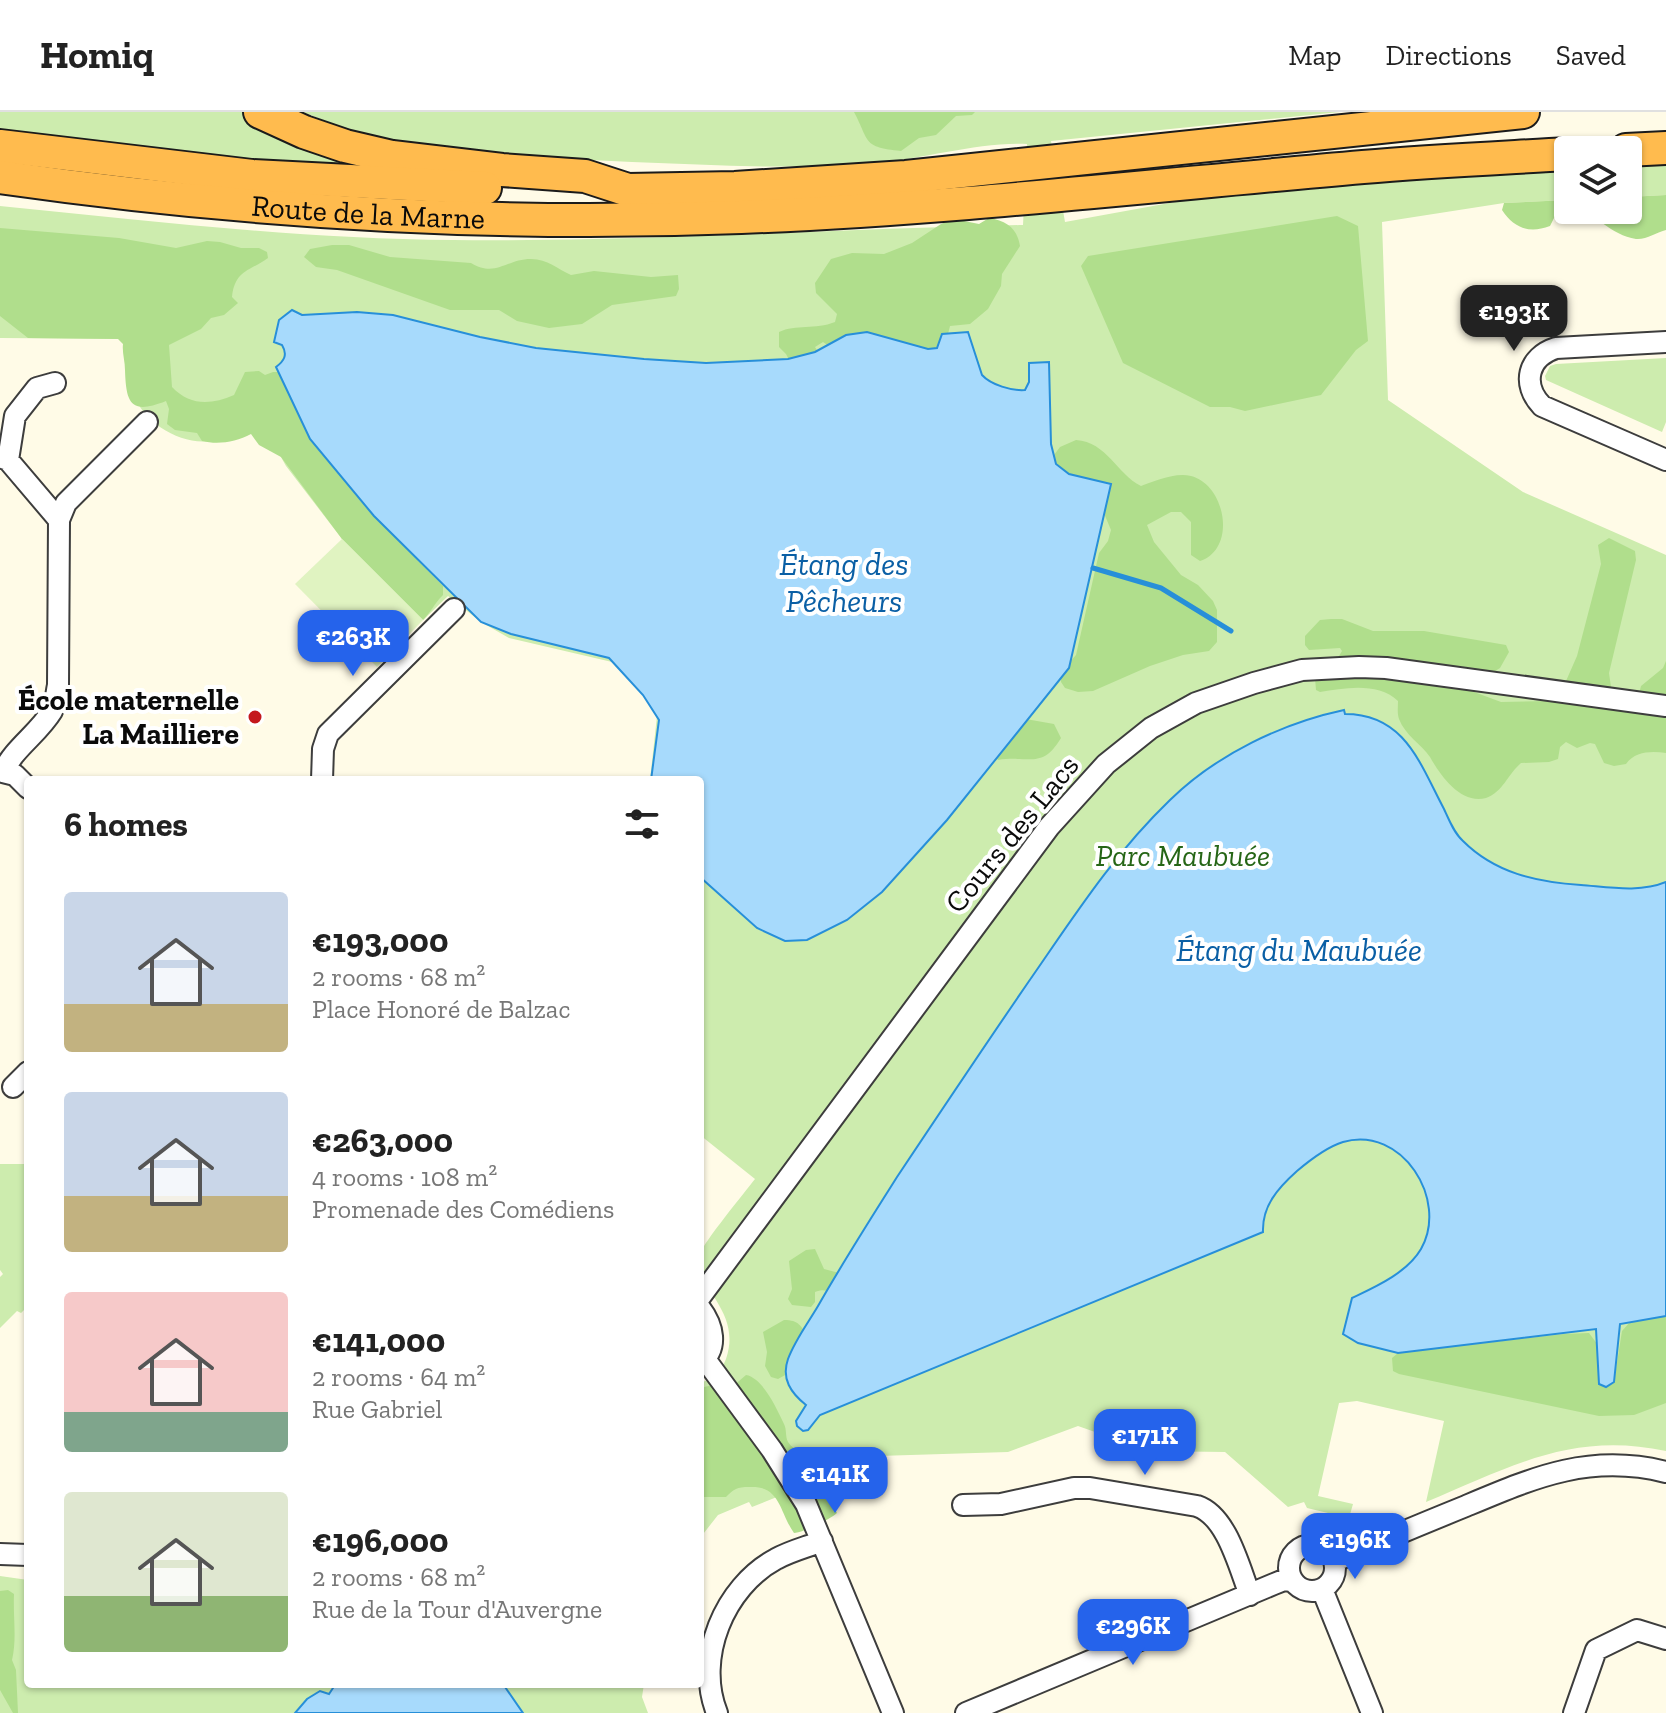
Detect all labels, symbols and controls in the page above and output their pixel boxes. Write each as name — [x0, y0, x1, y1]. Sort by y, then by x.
text: Homiq — [40, 32, 154, 78]
text: Map — [1288, 39, 1341, 72]
text: Directions — [1385, 39, 1512, 72]
text: Saved — [1556, 39, 1626, 72]
map controls — [1554, 136, 1642, 224]
button: layers — [1554, 136, 1642, 224]
street label: Route de la Marne — [250, 188, 485, 237]
pin: €193K — [1458, 285, 1570, 353]
text: €193K — [1478, 295, 1550, 327]
water label: Étang des Pêcheurs — [779, 545, 909, 620]
pin: €263K — [297, 610, 409, 678]
text: €263K — [316, 620, 390, 652]
place label: École maternelle La Mailliere — [18, 682, 239, 752]
marker: École maternelle La Mailliere — [246, 708, 264, 726]
street label: Cours des Lacs — [937, 748, 1087, 920]
icon: filters — [620, 802, 664, 846]
text: 6 homes — [64, 804, 188, 845]
park label: Parc Maubuée — [1096, 838, 1270, 874]
text: €193,000 — [312, 920, 448, 961]
icon: home — [128, 924, 224, 1020]
water label: Étang du Maubuée — [1176, 931, 1422, 969]
text: 2 rooms · 68 m² — [312, 961, 485, 993]
text: Place Honoré de Balzac — [312, 993, 570, 1025]
text: €263,000 — [312, 1120, 453, 1161]
icon: home — [128, 1124, 224, 1220]
text: 4 rooms · 108 m² — [312, 1161, 497, 1193]
text: Promenade des Comédiens — [312, 1193, 614, 1225]
text: €141,000 — [312, 1320, 445, 1361]
icon: home — [128, 1324, 224, 1420]
text: 2 rooms · 64 m² — [312, 1361, 485, 1393]
text: Rue Gabriel — [312, 1393, 443, 1425]
pin: €171K — [1089, 1409, 1201, 1477]
text: €171K — [1112, 1419, 1178, 1451]
pin: €141K — [779, 1447, 891, 1515]
text: €141K — [801, 1457, 869, 1489]
pin: €196K — [1299, 1513, 1411, 1581]
text: €196,000 — [312, 1520, 449, 1561]
text: €196K — [1319, 1523, 1391, 1555]
icon: home — [128, 1524, 224, 1620]
text: 2 rooms · 68 m² — [312, 1561, 485, 1593]
text: Rue de la Tour d'Auvergne — [312, 1593, 602, 1625]
pin: €296K — [1077, 1599, 1189, 1667]
text: €296K — [1096, 1609, 1170, 1641]

